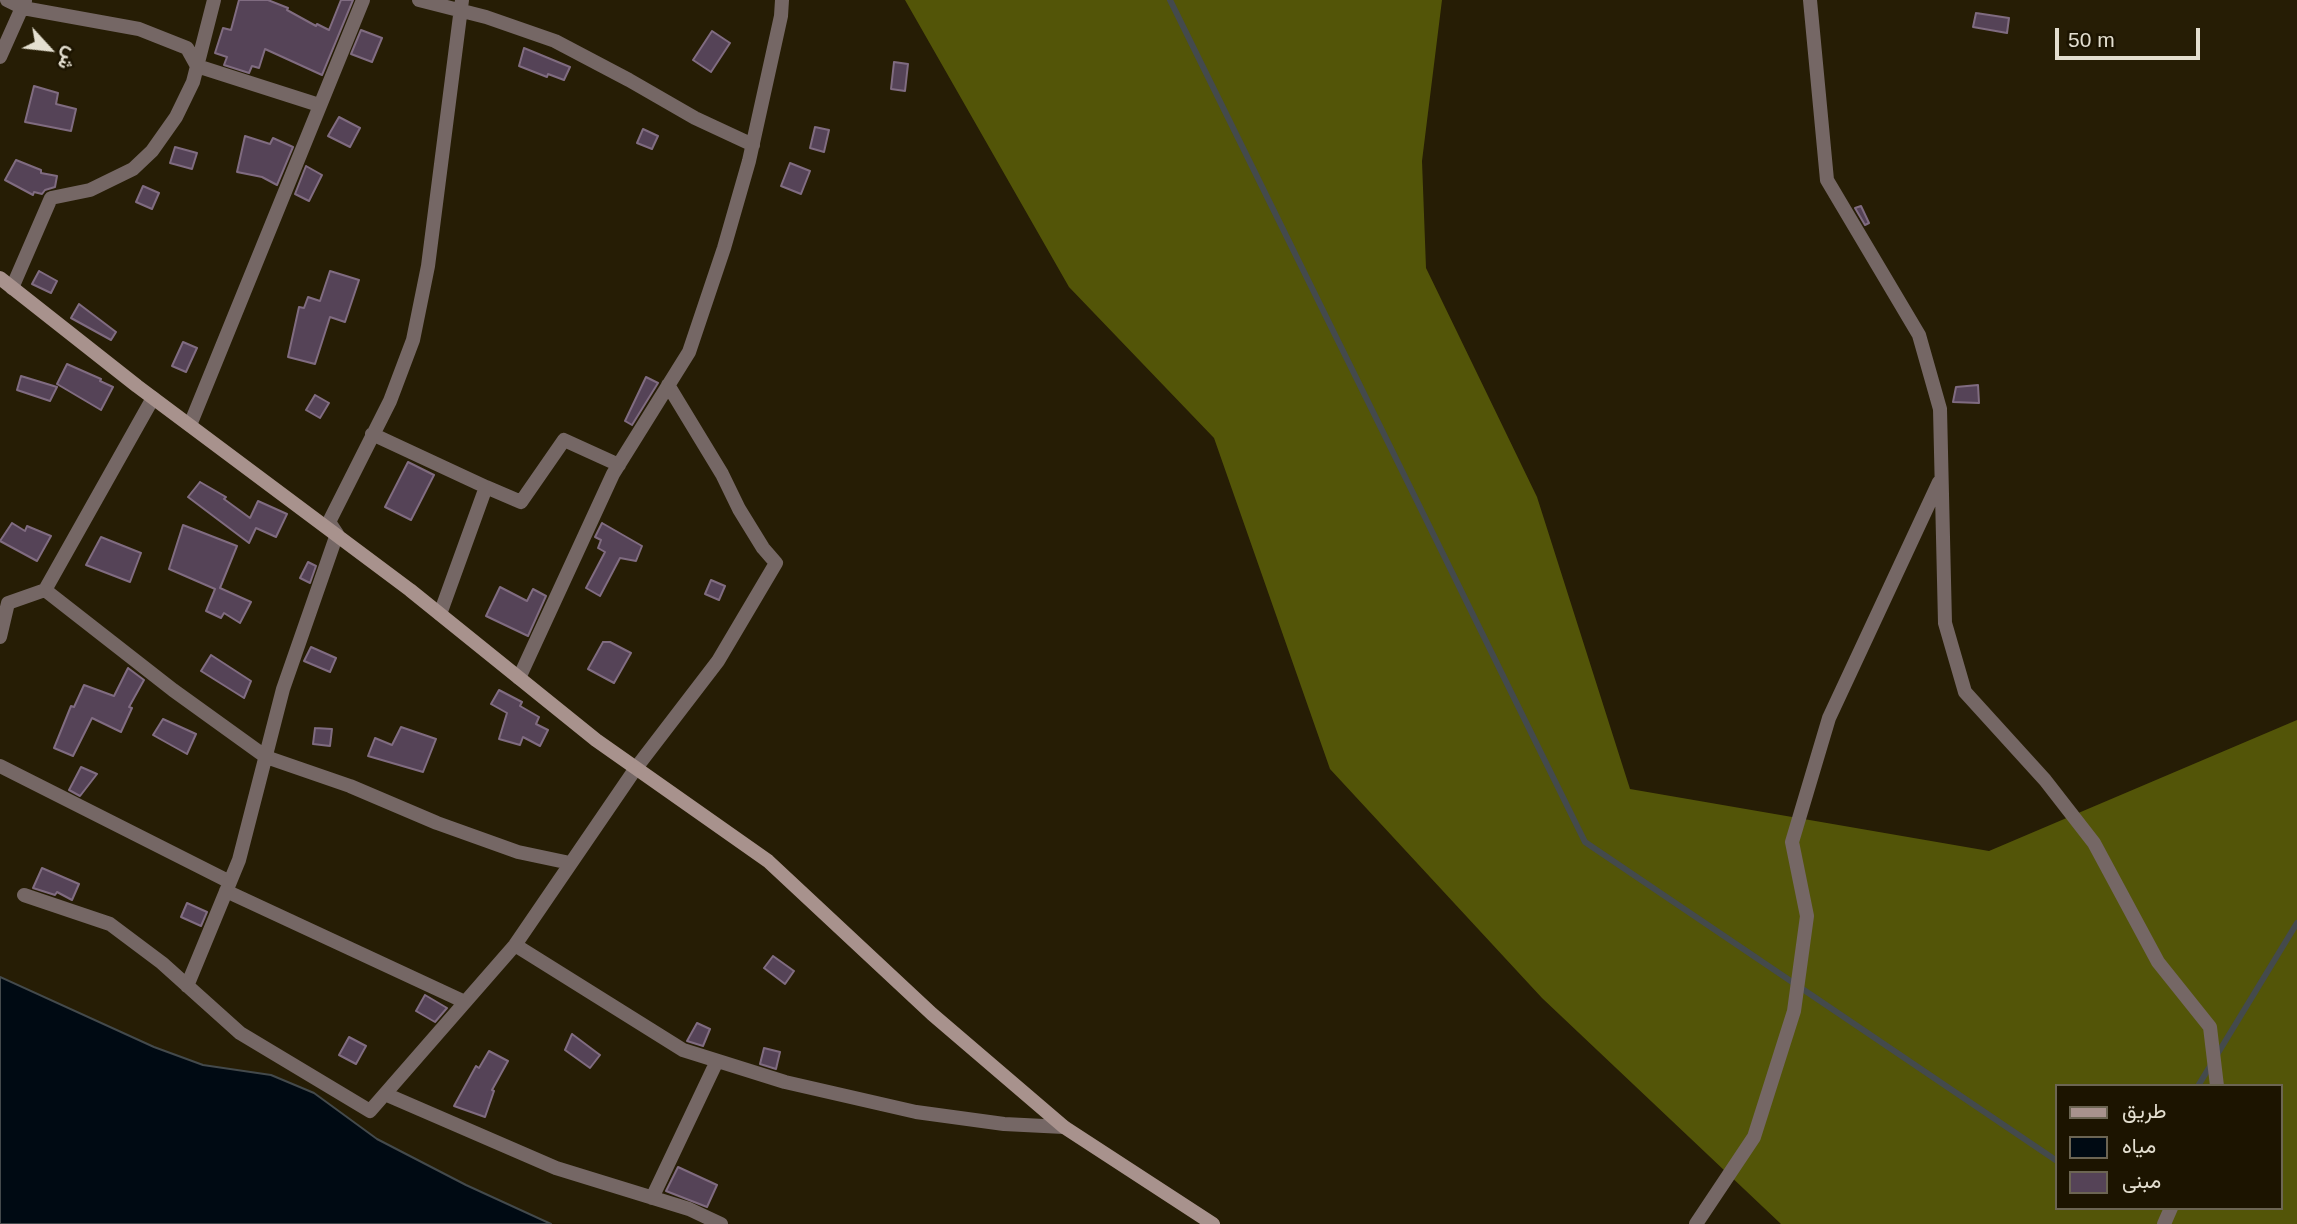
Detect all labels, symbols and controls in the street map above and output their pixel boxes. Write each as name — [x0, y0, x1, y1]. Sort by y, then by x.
north arrow — [14, 14, 84, 84]
scale bar — [2059, 14, 2204, 58]
text: 50 m — [2068, 28, 2115, 51]
text: ش — [54, 44, 83, 74]
legend — [2056, 1084, 2283, 1210]
text: طريق — [2122, 1099, 2167, 1122]
text: مياه — [2122, 1134, 2156, 1157]
text: مبنى — [2122, 1169, 2161, 1192]

